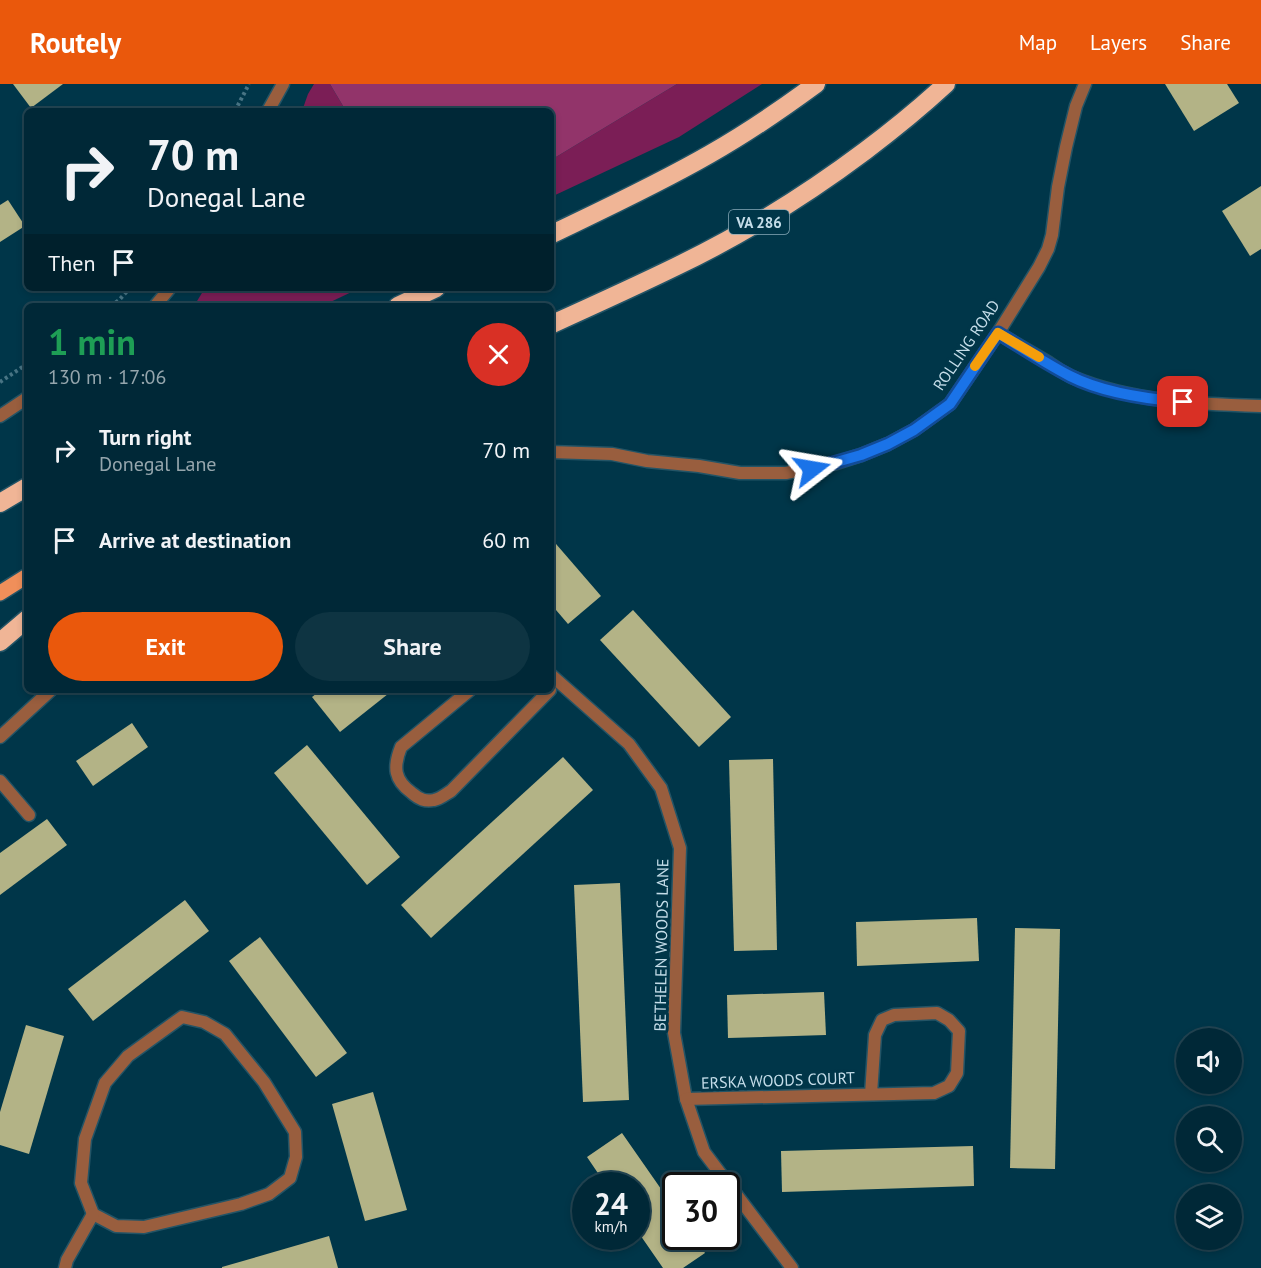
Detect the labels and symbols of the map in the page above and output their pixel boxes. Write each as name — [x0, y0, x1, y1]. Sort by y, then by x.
road number: VA 286 — [729, 210, 789, 234]
street label: ROLLING ROAD — [928, 296, 1004, 394]
pin — [1157, 376, 1208, 427]
position arrow — [780, 437, 844, 501]
street label: BETHELEN WOODS LANE — [649, 858, 673, 1032]
street label: ERSKA WOODS COURT — [701, 1067, 855, 1093]
speed limit sign: 30 — [662, 1172, 740, 1250]

